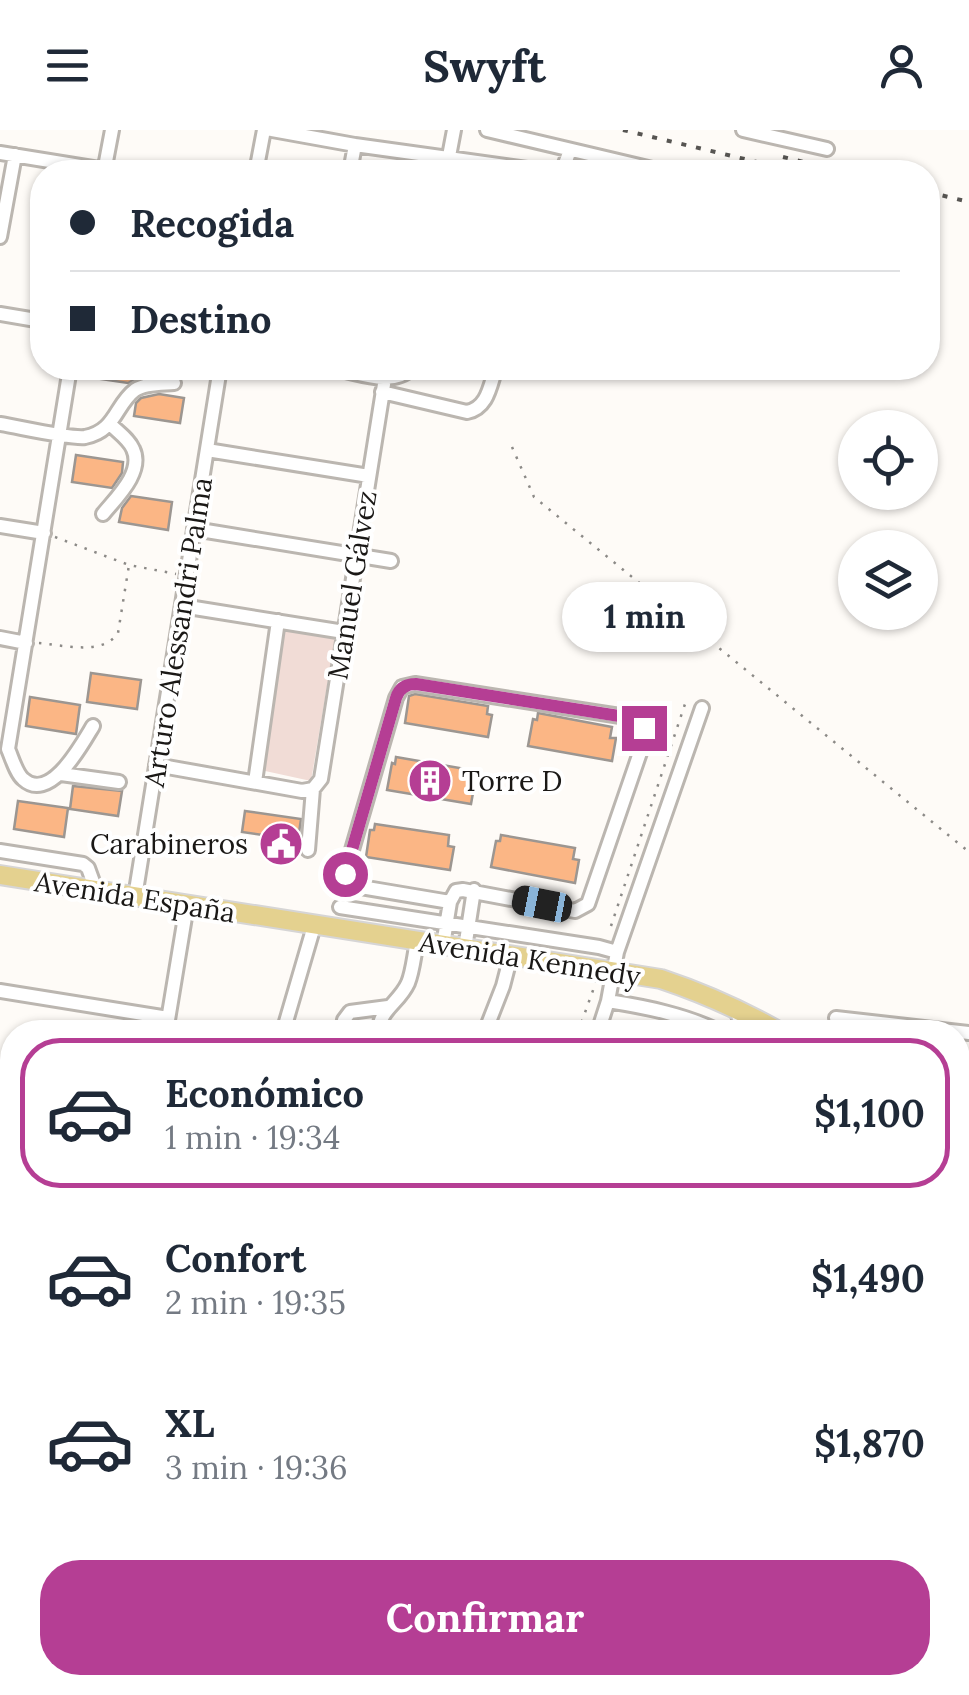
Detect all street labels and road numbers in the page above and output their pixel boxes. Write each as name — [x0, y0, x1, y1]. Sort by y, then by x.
street label: Arturo Alessandri Palma — [136, 475, 220, 790]
street label: Manuel Gálvez — [319, 488, 385, 682]
street label: Avenida España — [31, 863, 238, 931]
street label: Avenida Kennedy — [416, 924, 644, 994]

